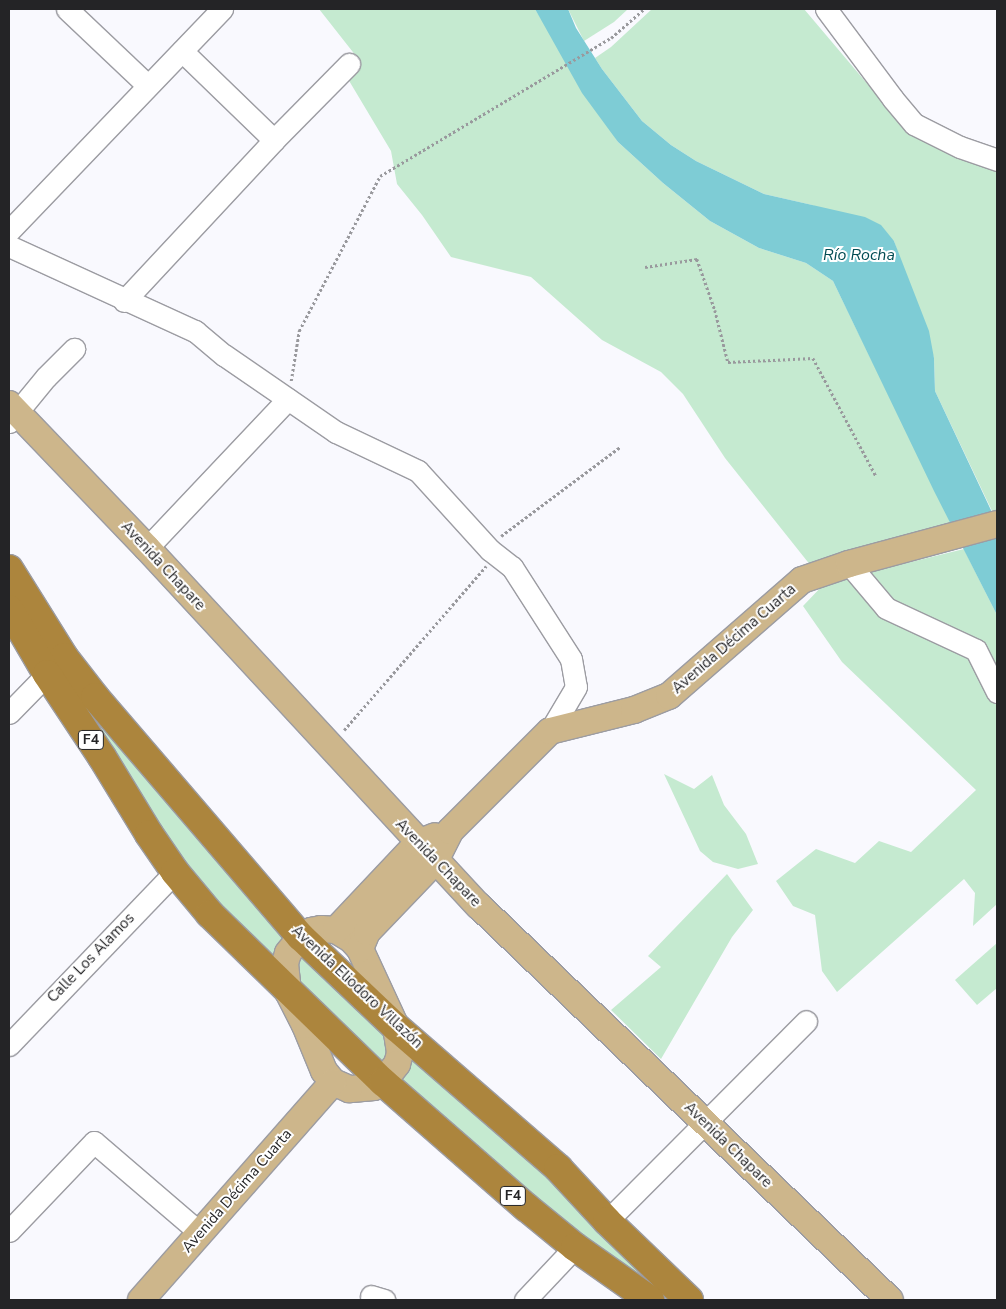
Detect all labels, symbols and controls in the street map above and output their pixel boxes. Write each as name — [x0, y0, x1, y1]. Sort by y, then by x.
water label: Río Rocha — [823, 245, 895, 265]
street label: Avenida Chapare — [117, 518, 209, 614]
street label: Avenida Décima Cuarta — [668, 580, 800, 698]
road number: F4 — [77, 728, 105, 752]
street label: Avenida Chapare — [392, 815, 484, 911]
street label: Calle Los Alamos — [44, 909, 138, 1007]
street label: Avenida Eliodoro Villazón — [288, 922, 426, 1052]
street label: Avenida Chapare — [680, 1099, 776, 1191]
street label: Avenida Décima Cuarta — [178, 1125, 296, 1257]
road number: F4 — [499, 1184, 527, 1208]

